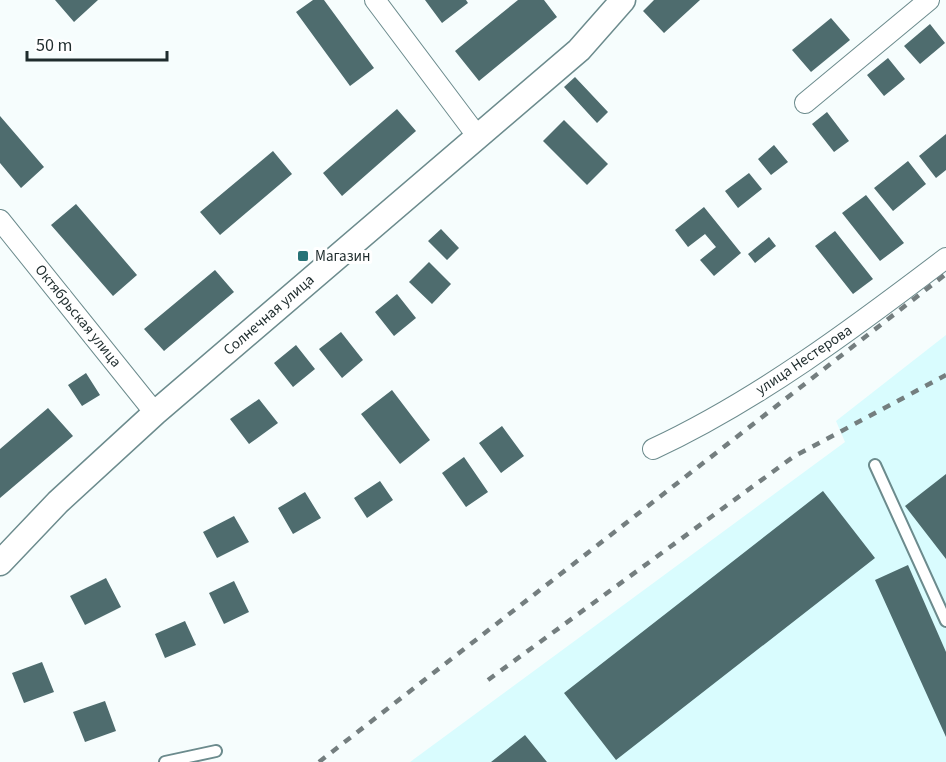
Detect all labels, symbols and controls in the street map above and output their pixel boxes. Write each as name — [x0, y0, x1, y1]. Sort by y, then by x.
scale bar — [27, 24, 166, 62]
text: 50 m — [36, 33, 72, 58]
place label: Магазин — [315, 246, 370, 267]
marker: Магазин — [296, 249, 310, 263]
street label: Октябрьская улица — [30, 260, 126, 372]
street label: Солнечная улица — [219, 270, 319, 360]
street label: улица Нестерова — [752, 320, 856, 400]

